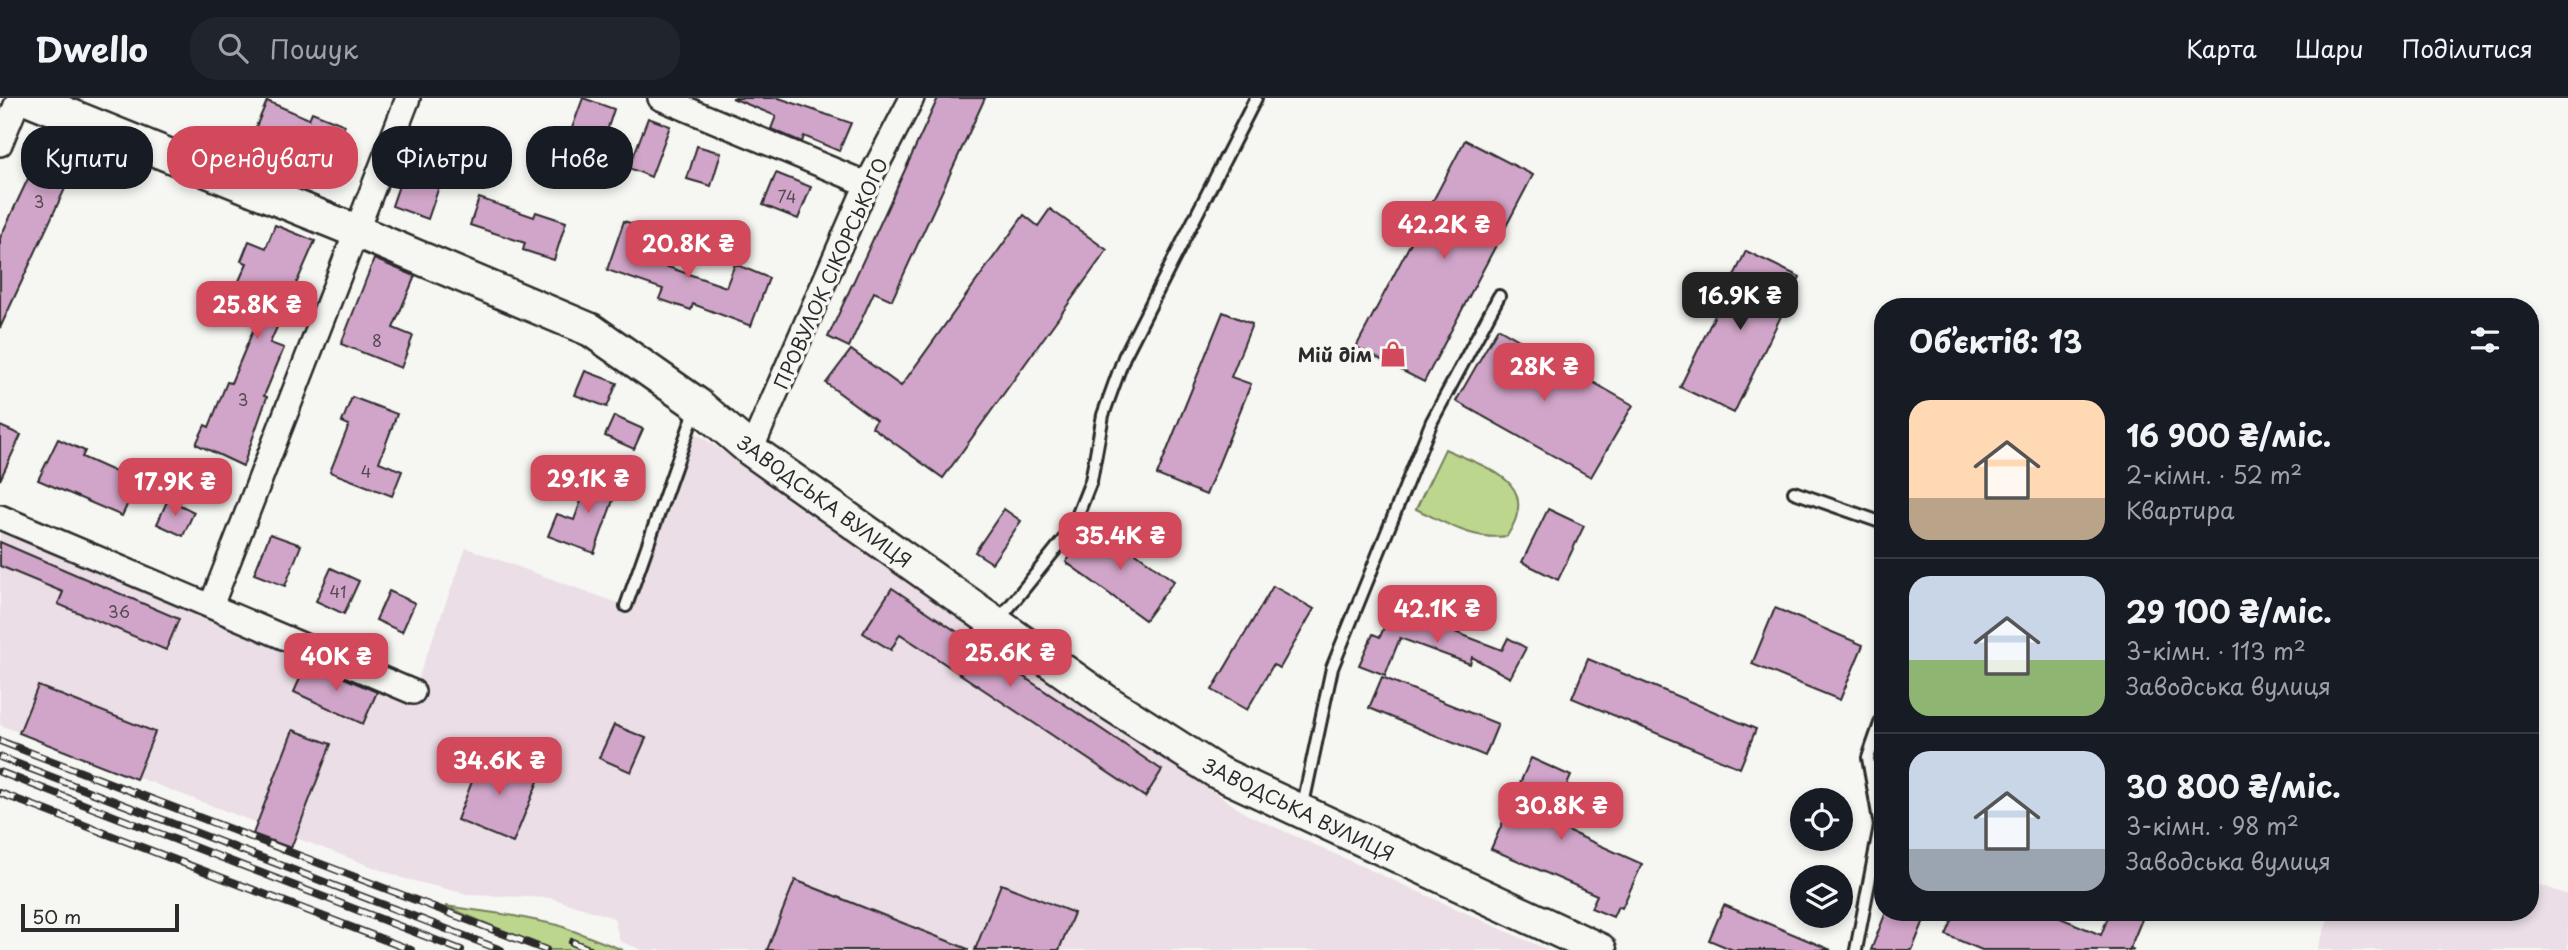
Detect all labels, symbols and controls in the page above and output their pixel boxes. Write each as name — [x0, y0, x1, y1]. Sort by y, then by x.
search box — [190, 17, 680, 80]
text: Dwello — [35, 23, 148, 73]
icon: search — [214, 29, 252, 67]
text: Пошук — [270, 29, 358, 68]
text: Карта — [2186, 30, 2257, 66]
text: Шари — [2295, 30, 2364, 66]
text: Поділитися — [2402, 30, 2533, 66]
chip: Купити — [21, 126, 153, 189]
chip: Орендувати — [167, 126, 358, 189]
chip: Фільтри — [372, 126, 512, 189]
chip: Нове — [526, 126, 633, 189]
street label: ПРОВУЛОК СІКОРСЬКОГО — [766, 153, 894, 393]
house number: 74 — [778, 184, 796, 208]
house number: 3 — [34, 189, 44, 213]
pin: 42.2K ₴ — [1379, 202, 1509, 261]
text: 42.2K ₴ — [1398, 206, 1490, 241]
pin: 20.8K ₴ — [623, 220, 753, 280]
text: 20.8K ₴ — [642, 225, 734, 260]
pin: 16.9K ₴ — [1675, 272, 1805, 332]
text: 16.9K ₴ — [1698, 277, 1782, 312]
pin: 25.8K ₴ — [192, 282, 322, 341]
text: 25.8K ₴ — [212, 286, 302, 321]
text: Об’єктів: 13 — [1909, 318, 2082, 363]
icon: filters — [2466, 321, 2504, 359]
house number: 8 — [372, 328, 382, 352]
shop icon: Мій дім — [1378, 339, 1408, 369]
place label: Мій дім — [1298, 340, 1372, 368]
pin: 28K ₴ — [1495, 344, 1593, 403]
text: 28K ₴ — [1509, 348, 1579, 383]
house number: 3 — [238, 387, 248, 411]
text: 16 900 ₴/міс. — [2126, 412, 2331, 457]
street label: ЗАВОДСЬКА ВУЛИЦЯ — [732, 428, 918, 574]
icon: home — [1965, 428, 2049, 512]
pin: 29.1K ₴ — [523, 456, 653, 515]
text: 2-кімн. · 52 m² — [2126, 457, 2302, 492]
pin: 17.9K ₴ — [110, 458, 240, 518]
house number: 4 — [361, 459, 371, 483]
text: 29.1K ₴ — [547, 460, 629, 495]
text: 17.9K ₴ — [134, 463, 216, 498]
text: Квартира — [2126, 492, 2234, 527]
pin: 35.4K ₴ — [1055, 512, 1185, 572]
text: 35.4K ₴ — [1075, 517, 1165, 552]
house number: 41 — [330, 579, 346, 603]
pin: 42.1K ₴ — [1372, 586, 1502, 645]
text: 29 100 ₴/міс. — [2126, 588, 2332, 633]
text: 42.1K ₴ — [1394, 590, 1480, 625]
house number: 36 — [108, 599, 130, 623]
icon: home — [1965, 604, 2049, 688]
pin: 25.6K ₴ — [945, 630, 1075, 689]
text: 3-кімн. · 113 m² — [2126, 633, 2306, 668]
pin: 40K ₴ — [287, 634, 385, 693]
text: 25.6K ₴ — [965, 634, 1055, 669]
text: 40K ₴ — [300, 638, 372, 673]
text: Заводська вулиця — [2126, 668, 2331, 703]
pin: 34.6K ₴ — [434, 738, 564, 797]
text: 34.6K ₴ — [453, 742, 545, 777]
street label: ЗАВОДСЬКА ВУЛИЦЯ — [1199, 751, 1399, 867]
text: 30 800 ₴/міс. — [2126, 763, 2341, 808]
icon: home — [1965, 779, 2049, 863]
pin: 30.8K ₴ — [1496, 782, 1626, 842]
text: 30.8K ₴ — [1514, 787, 1608, 822]
map controls — [1790, 788, 1853, 928]
button: locate — [1790, 788, 1853, 851]
text: 3-кімн. · 98 m² — [2126, 808, 2299, 843]
text: Заводська вулиця — [2126, 843, 2331, 878]
button: layers — [1790, 865, 1853, 928]
scale bar — [21, 901, 178, 933]
text: 50 m — [32, 902, 81, 930]

